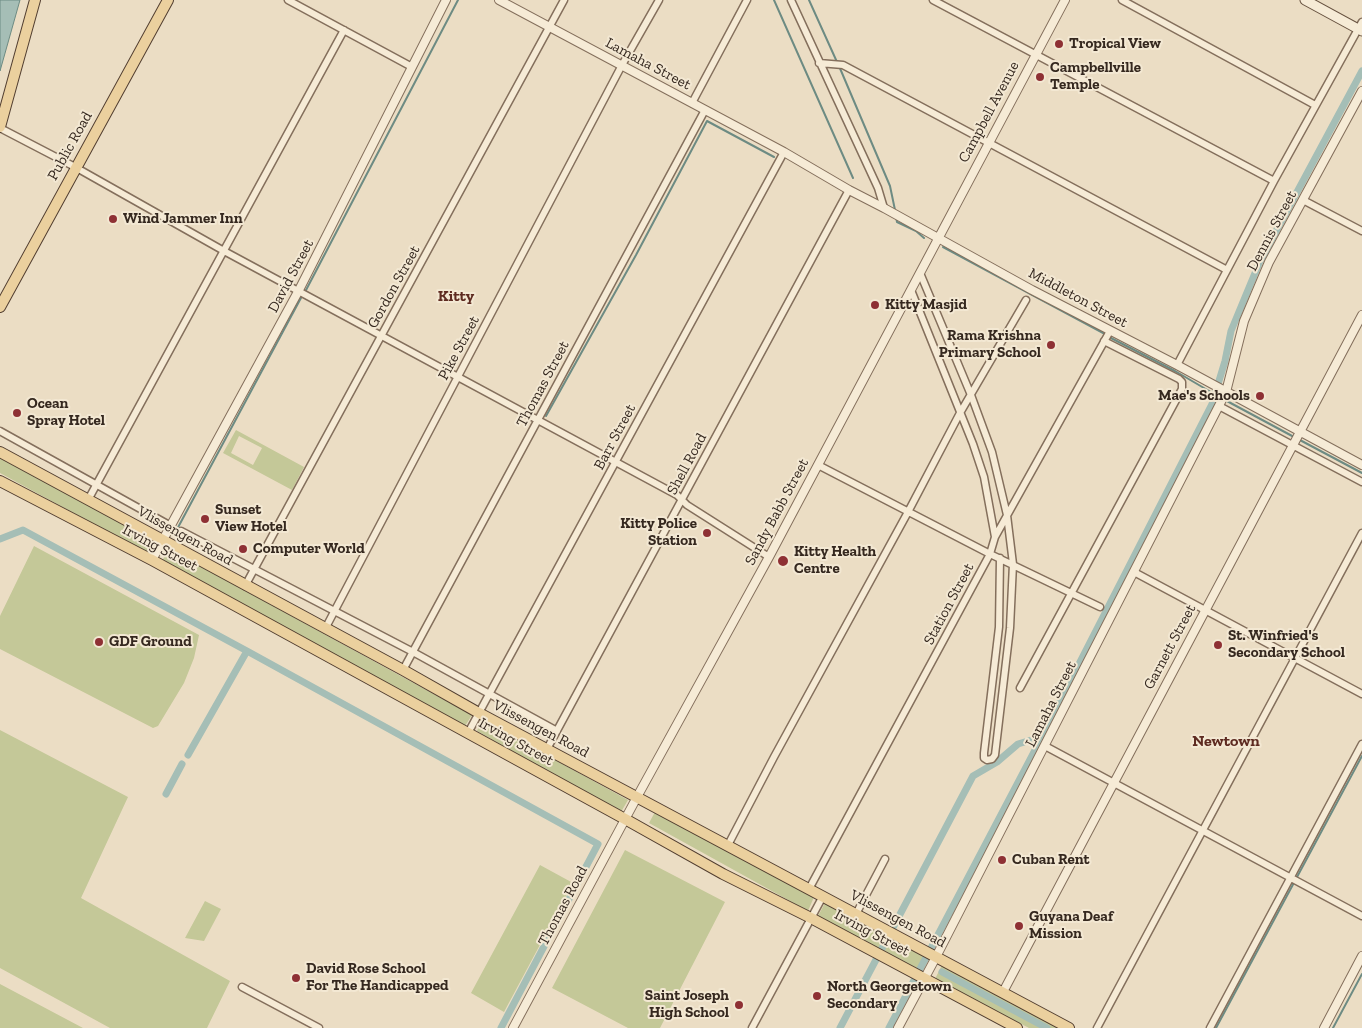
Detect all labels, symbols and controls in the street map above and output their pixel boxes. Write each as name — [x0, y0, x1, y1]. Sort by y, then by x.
street label: Lamaha Street — [602, 34, 694, 94]
place label: Tropical View — [1069, 35, 1161, 53]
marker: Tropical View — [1053, 38, 1065, 50]
street label: Campbell Avenue — [955, 58, 1023, 166]
place label: Campbellville Temple — [1050, 59, 1141, 94]
marker: Campbellville Temple — [1034, 71, 1046, 83]
street label: Public Road — [44, 108, 96, 184]
street label: Dennis Street — [1243, 188, 1301, 274]
place label: Wind Jammer Inn — [123, 210, 243, 228]
marker: Wind Jammer Inn — [107, 213, 119, 225]
street label: David Street — [264, 236, 318, 316]
street label: Gordon Street — [364, 242, 424, 332]
street label: Middleton Street — [1025, 264, 1131, 332]
district label: Kitty — [438, 286, 474, 306]
place label: Kitty Masjid — [885, 296, 967, 314]
marker: Kitty Masjid — [869, 299, 881, 311]
street label: Pike Street — [435, 313, 483, 383]
place label: Rama Krishna Primary School — [939, 327, 1041, 362]
street label: Thomas Street — [513, 338, 573, 430]
marker: Rama Krishna Primary School — [1045, 339, 1057, 351]
place label: Mae's Schools — [1158, 387, 1250, 405]
marker: Mae's Schools — [1254, 390, 1266, 402]
place label: Ocean Spray Hotel — [27, 395, 105, 430]
street label: Barr Street — [590, 401, 640, 473]
marker: Ocean Spray Hotel — [11, 407, 23, 419]
street label: Shell Road — [663, 430, 711, 498]
street label: Sandy Babb Street — [741, 456, 813, 568]
place label: Sunset View Hotel — [215, 501, 287, 536]
street label: Vlissengen Road — [134, 502, 236, 570]
marker: Sunset View Hotel — [199, 513, 211, 525]
place label: Kitty Police Station — [620, 515, 697, 550]
street label: Irving Street — [119, 521, 201, 575]
marker: Kitty Police Station — [701, 527, 713, 539]
place label: Computer World — [253, 540, 365, 558]
marker: Computer World — [237, 543, 249, 555]
place label: Kitty Health Centre — [794, 543, 876, 578]
marker: Kitty Health Centre — [776, 554, 790, 568]
street label: Station Street — [920, 560, 978, 648]
street label: Garnett Street — [1140, 601, 1200, 693]
place label: St. Winfried's Secondary School — [1228, 627, 1345, 662]
place label: GDF Ground — [109, 633, 192, 651]
marker: GDF Ground — [93, 636, 105, 648]
marker: St. Winfried's Secondary School — [1212, 639, 1224, 651]
street label: Lamaha Street — [1022, 658, 1080, 750]
street label: Vlissengen Road — [490, 696, 592, 762]
street label: Irving Street — [475, 714, 557, 770]
district label: Newtown — [1192, 731, 1260, 751]
place label: Cuban Rent — [1012, 851, 1090, 869]
marker: Cuban Rent — [996, 854, 1008, 866]
street label: Thomas Road — [534, 863, 592, 949]
street label: Vlissengen Road — [847, 886, 949, 952]
street label: Irving Street — [831, 906, 913, 960]
place label: Guyana Deaf Mission — [1029, 908, 1113, 943]
marker: Guyana Deaf Mission — [1013, 920, 1025, 932]
place label: David Rose School For The Handicapped — [306, 960, 448, 995]
marker: David Rose School For The Handicapped — [290, 972, 302, 984]
place label: North Georgetown Secondary — [827, 978, 952, 1013]
place label: Saint Joseph High School — [645, 987, 729, 1022]
marker: North Georgetown Secondary — [811, 990, 823, 1002]
marker: Saint Joseph High School — [733, 999, 745, 1011]

